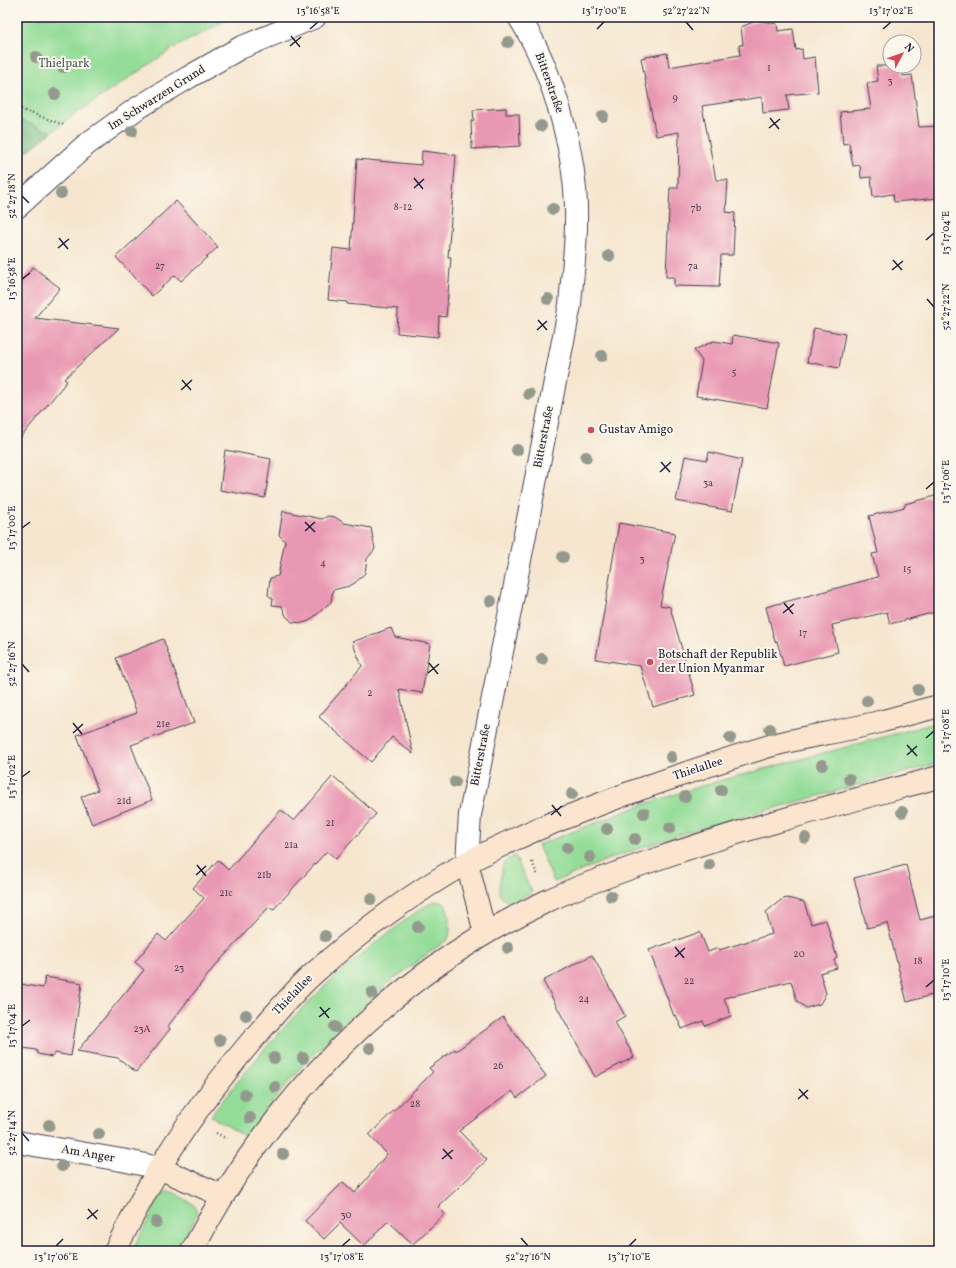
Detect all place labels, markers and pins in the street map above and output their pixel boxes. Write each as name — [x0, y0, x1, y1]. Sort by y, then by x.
place label: Gustav Amigo — [599, 422, 673, 438]
marker: Gustav Amigo — [586, 425, 596, 435]
place label: Botschaft der Republik der Union Myanmar — [658, 647, 778, 677]
marker: Botschaft der Republik der Union Myanmar — [645, 657, 655, 667]

